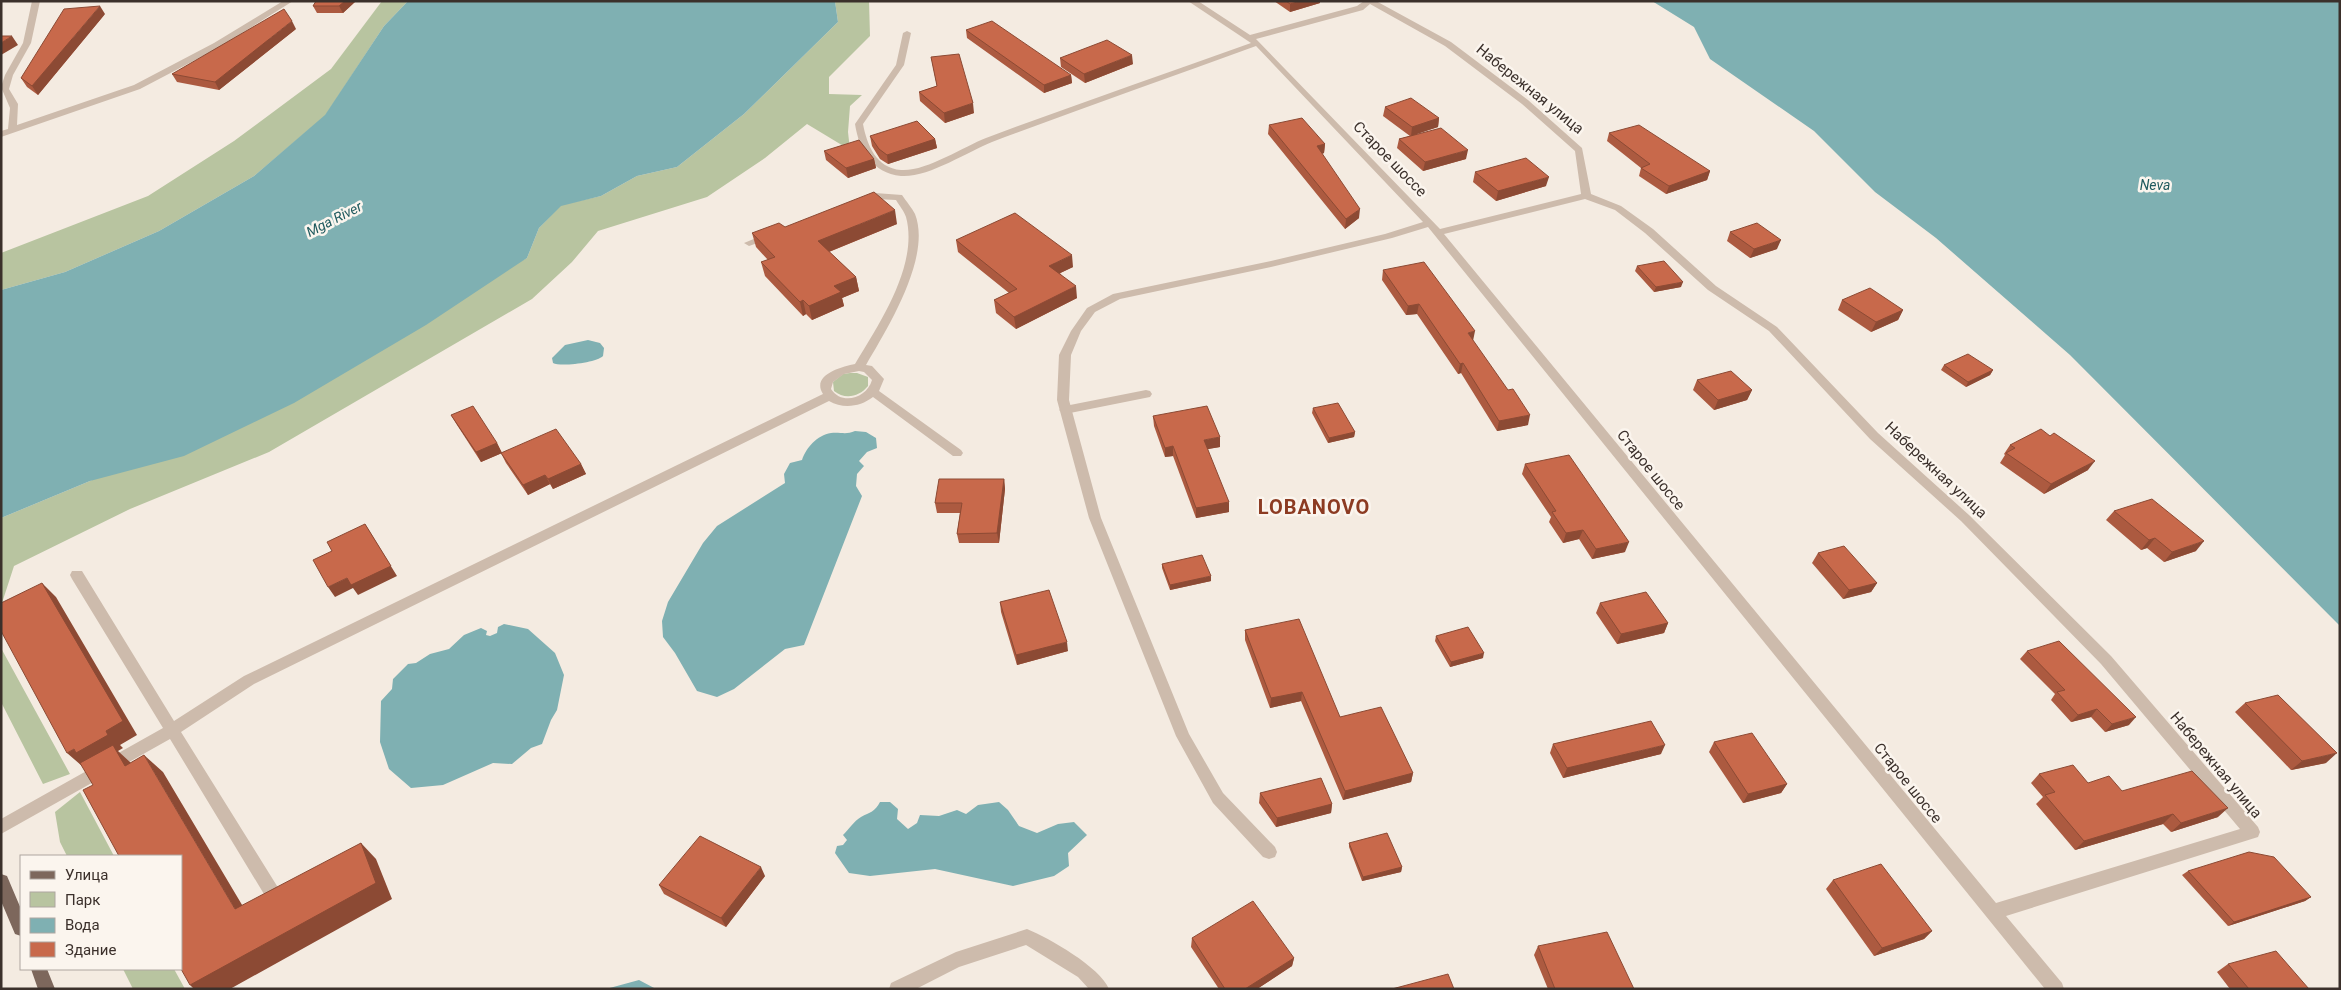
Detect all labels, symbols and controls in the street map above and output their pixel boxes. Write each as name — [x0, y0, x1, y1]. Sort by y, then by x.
street label: Набережная улица — [1473, 40, 1587, 138]
street label: Старое шоссе — [1349, 117, 1431, 201]
water label: Neva — [2140, 177, 2170, 193]
water label: Mga River — [304, 198, 365, 240]
street label: Набережная улица — [1881, 418, 1991, 522]
street label: Старое шоссе — [1613, 426, 1689, 514]
district label: LOBANOVO — [1258, 495, 1370, 519]
street label: Набережная улица — [2166, 708, 2266, 822]
street label: Старое шоссе — [1870, 739, 1946, 827]
legend — [20, 855, 182, 970]
text: Улица — [65, 866, 108, 884]
text: Парк — [65, 891, 100, 909]
text: Вода — [65, 916, 100, 934]
text: Здание — [65, 941, 116, 959]

